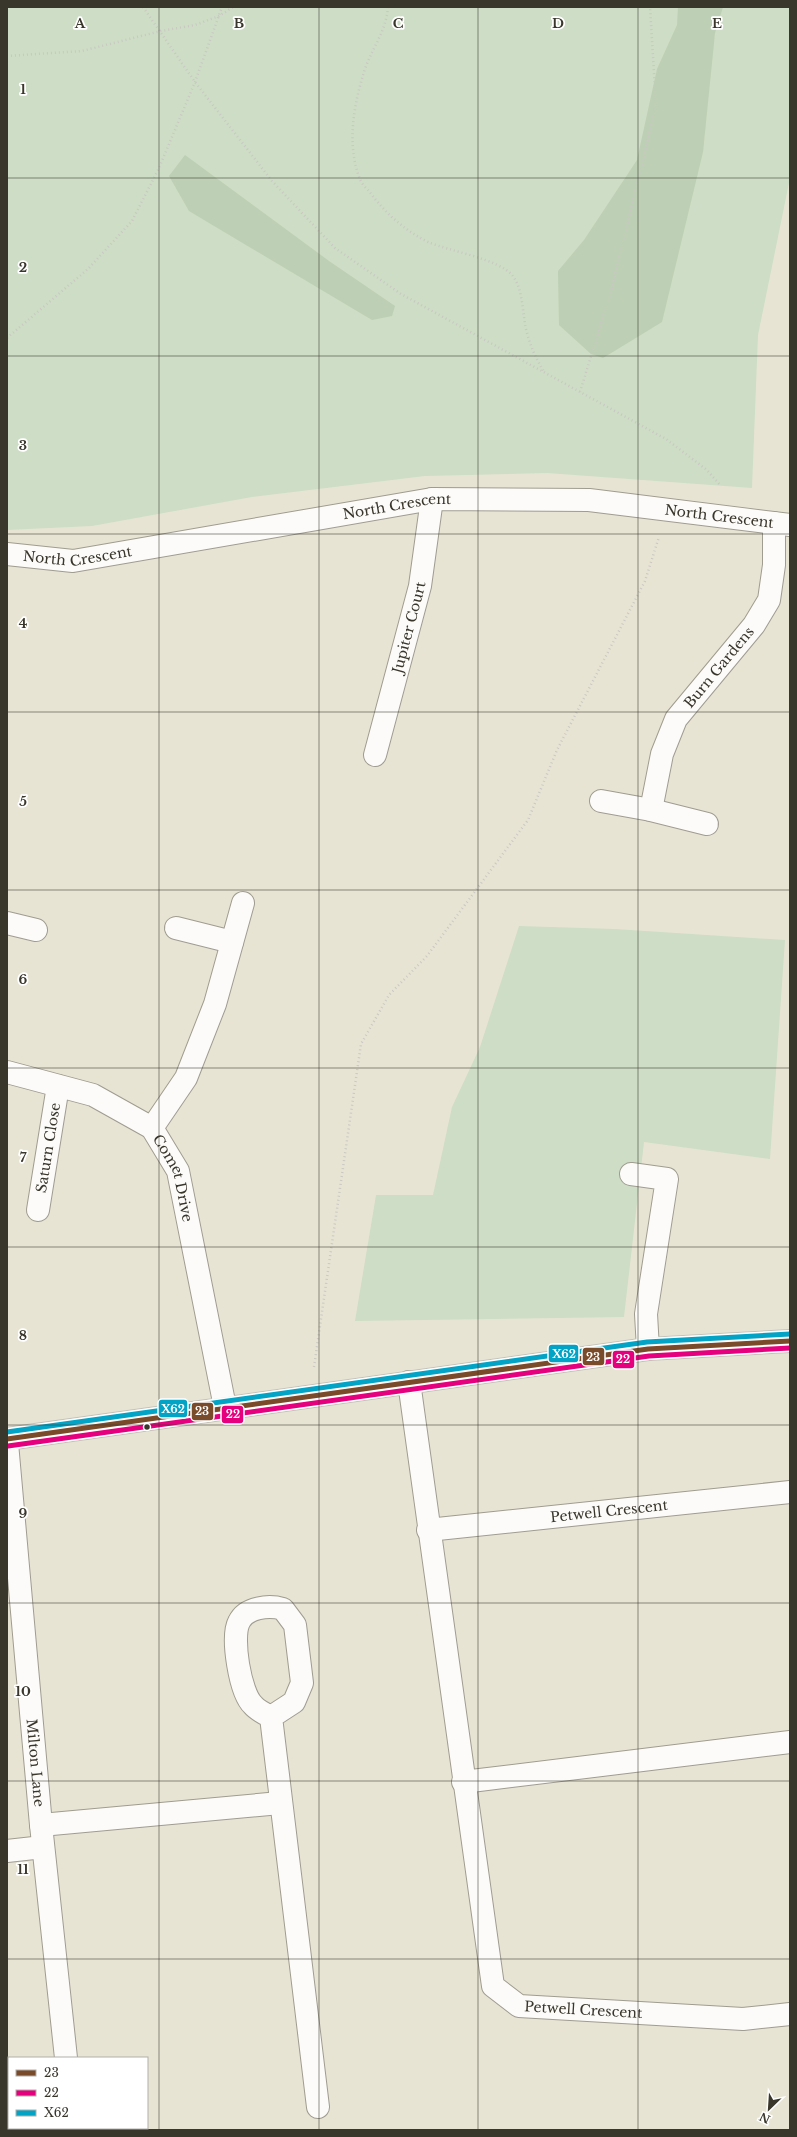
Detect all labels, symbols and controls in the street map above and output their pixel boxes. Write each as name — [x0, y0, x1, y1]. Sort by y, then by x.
text: A — [74, 15, 86, 32]
text: B — [234, 15, 244, 32]
text: C — [393, 15, 404, 32]
text: D — [552, 15, 564, 32]
text: E — [712, 15, 722, 32]
text: 1 — [20, 81, 26, 98]
text: 2 — [19, 259, 27, 276]
text: 3 — [19, 437, 27, 454]
street label: North Crescent — [341, 490, 452, 523]
street label: North Crescent — [664, 501, 776, 532]
street label: North Crescent — [22, 542, 134, 570]
street label: Jupiter Court — [388, 580, 430, 677]
text: 4 — [19, 615, 28, 632]
street label: Burn Gardens — [680, 623, 758, 712]
text: 5 — [19, 793, 27, 810]
text: 6 — [19, 971, 28, 988]
street label: Saturn Close — [32, 1101, 64, 1194]
street label: Comet Drive — [149, 1131, 197, 1223]
text: 7 — [20, 1149, 27, 1166]
text: 8 — [19, 1327, 27, 1344]
line badge: X62 — [548, 1344, 579, 1363]
text: X62 — [551, 1347, 576, 1361]
line badge: 23 — [582, 1347, 605, 1366]
text: 23 — [586, 1350, 600, 1364]
line badge: 22 — [612, 1350, 635, 1369]
text: 22 — [616, 1352, 630, 1366]
line badge: X62 — [158, 1399, 188, 1418]
text: X62 — [160, 1402, 185, 1416]
line badge: 23 — [191, 1402, 214, 1421]
text: 23 — [195, 1404, 209, 1418]
line badge: 22 — [221, 1405, 244, 1424]
text: 22 — [226, 1407, 240, 1421]
unlabelled marker — [142, 1422, 152, 1432]
street label: Petwell Crescent — [549, 1496, 669, 1526]
text: 9 — [19, 1505, 28, 1522]
text: 10 — [15, 1683, 31, 1700]
street label: Milton Lane — [23, 1718, 48, 1808]
text: 11 — [17, 1861, 29, 1878]
street label: Petwell Crescent — [524, 1997, 643, 2022]
legend — [8, 2057, 148, 2129]
text: 23 — [44, 2065, 59, 2080]
text: 22 — [44, 2085, 59, 2100]
north arrow — [749, 2089, 789, 2129]
text: X62 — [44, 2105, 69, 2120]
text: N — [757, 2109, 772, 2127]

